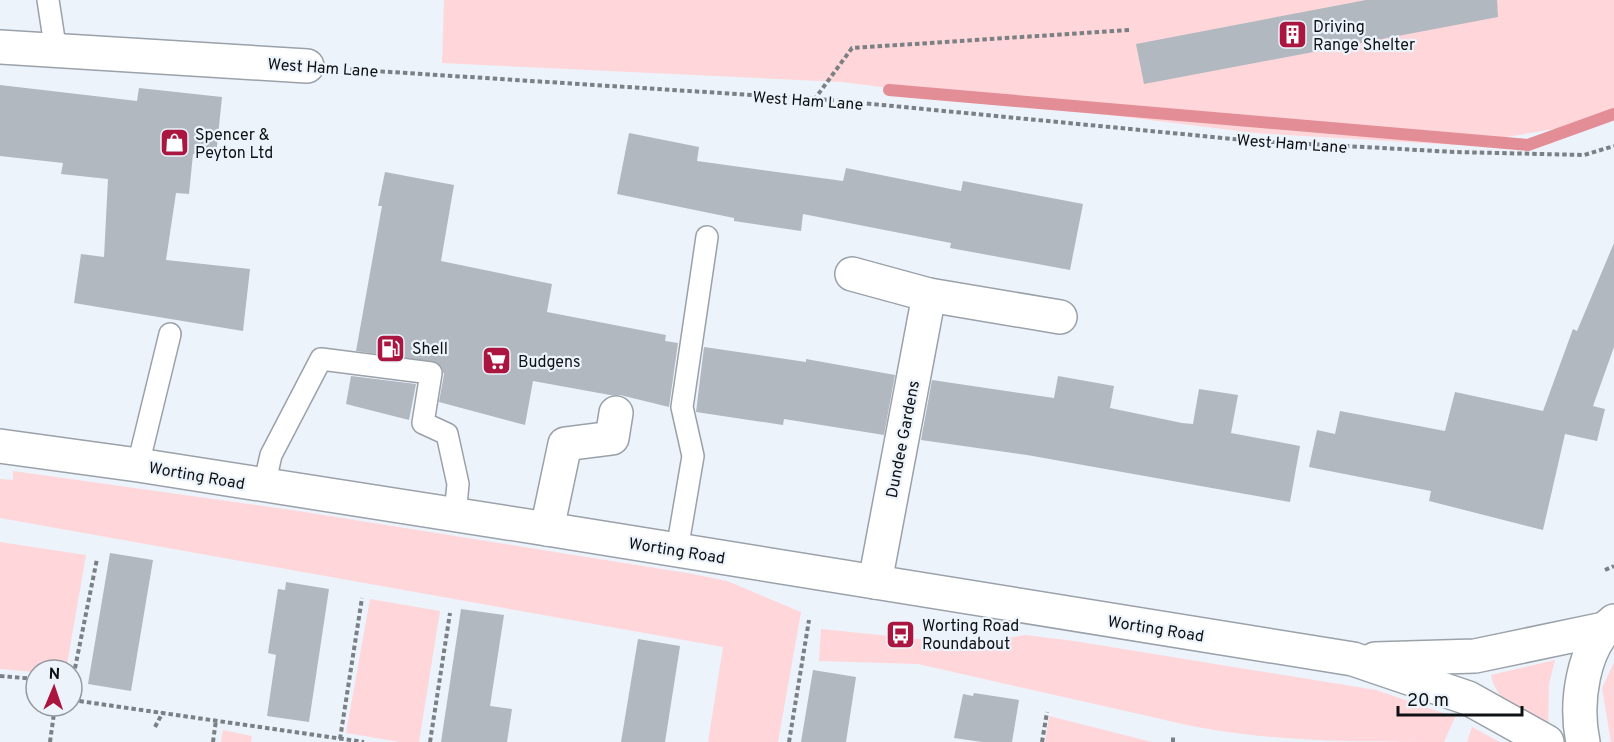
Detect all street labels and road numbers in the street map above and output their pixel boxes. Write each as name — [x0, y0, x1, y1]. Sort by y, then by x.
street label: West Ham Lane — [267, 55, 379, 83]
street label: West Ham Lane — [752, 88, 864, 116]
street label: West Ham Lane — [1236, 131, 1348, 159]
street label: Dundee Gardens — [883, 379, 925, 500]
street label: Worting Road — [147, 459, 246, 495]
street label: Worting Road — [627, 534, 726, 569]
street label: Worting Road — [1106, 612, 1205, 647]

